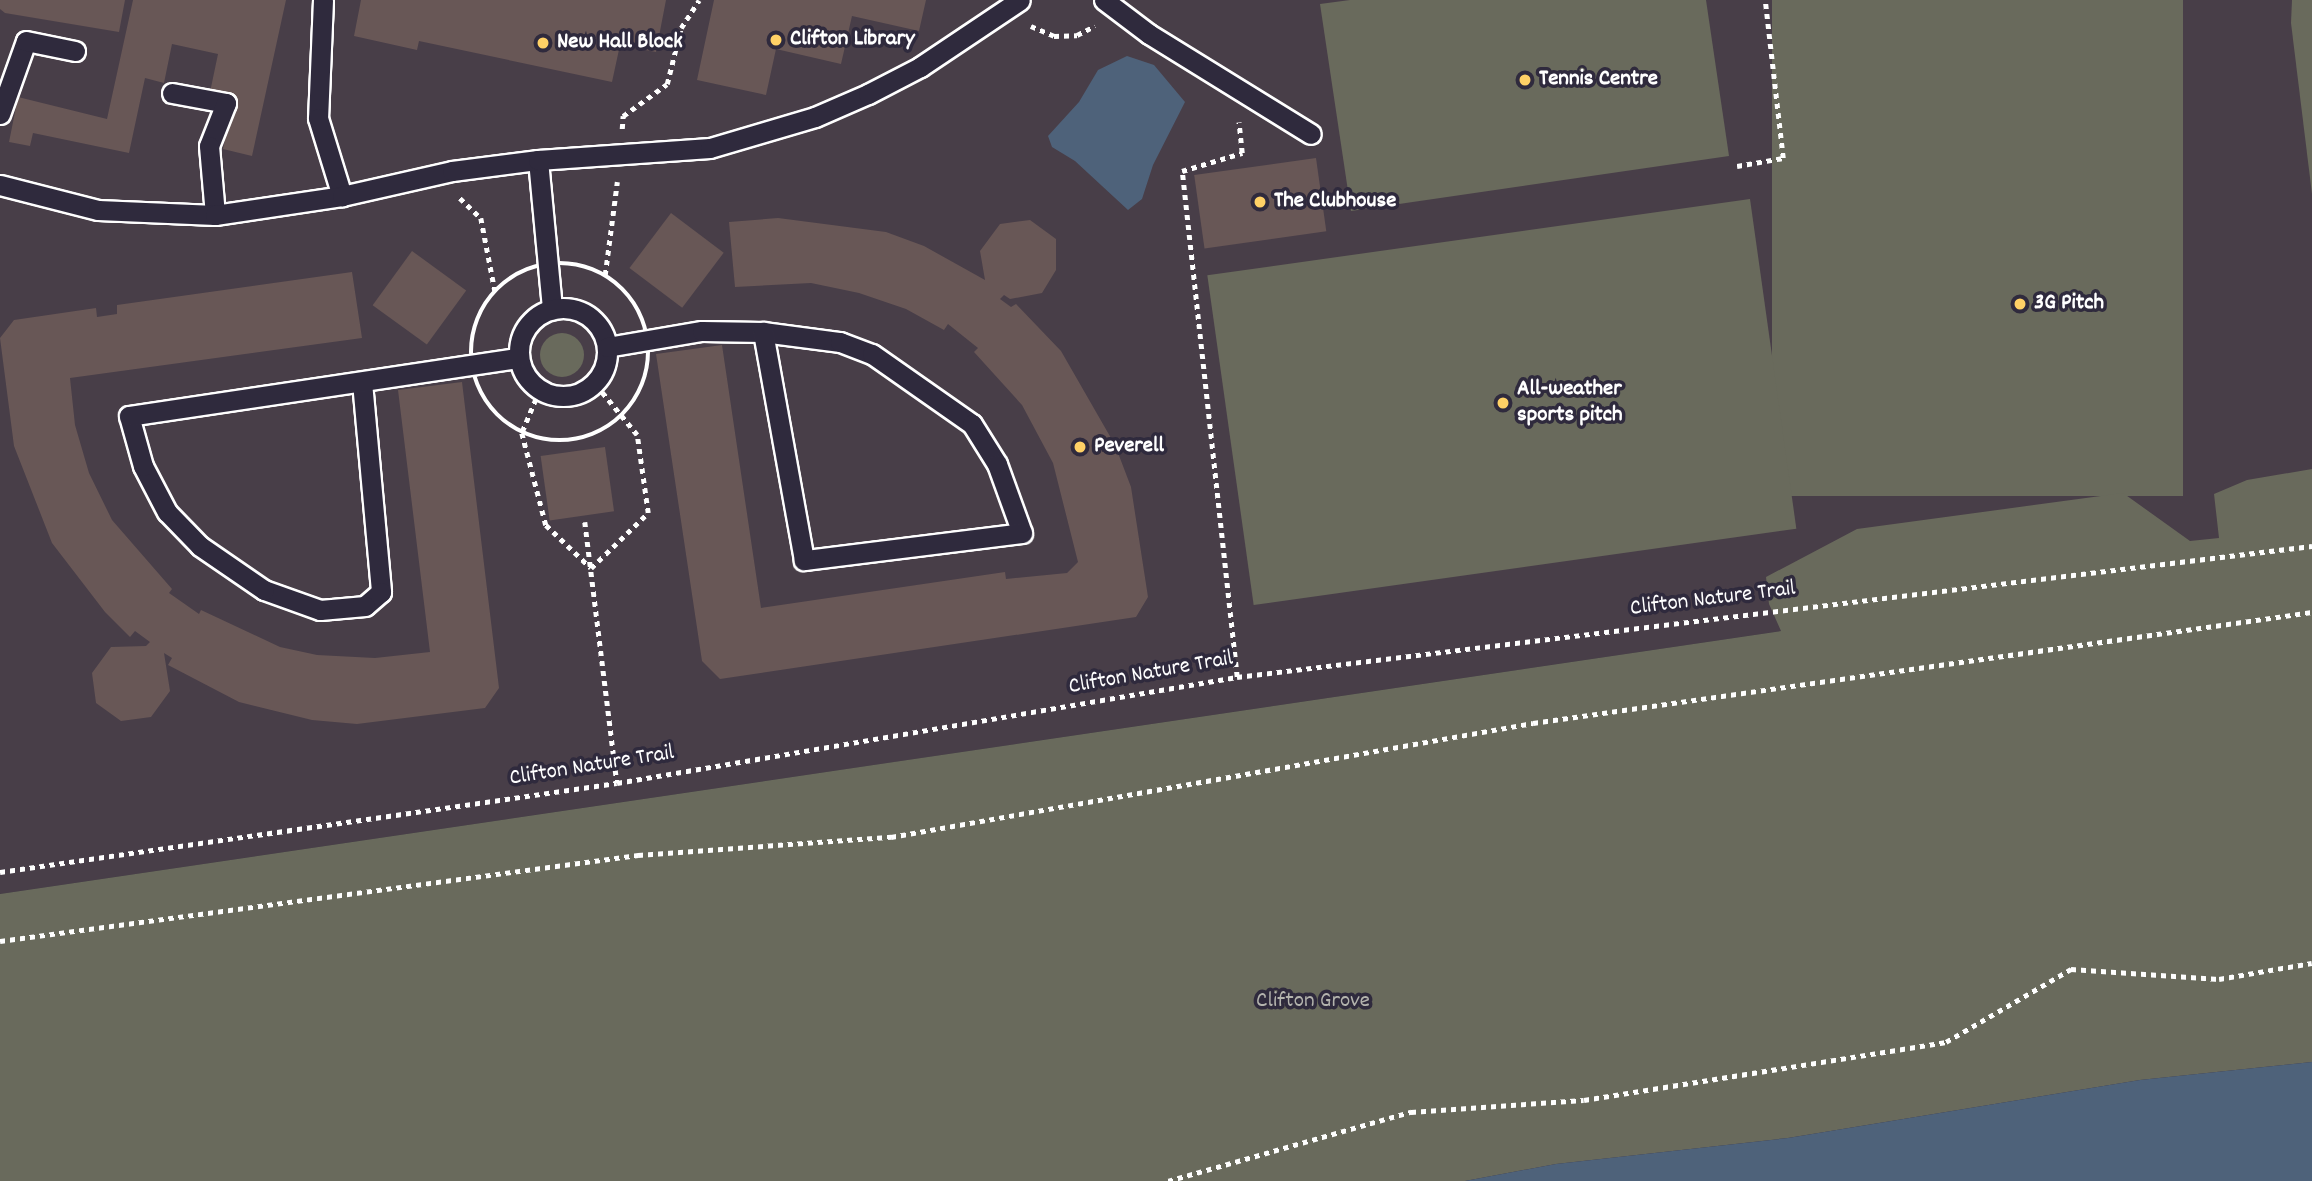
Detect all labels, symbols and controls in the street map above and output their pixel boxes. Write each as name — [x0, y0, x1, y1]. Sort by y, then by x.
place label: Clifton Library — [790, 26, 914, 54]
place label: New Hall Block — [557, 29, 683, 57]
marker: Clifton Library — [768, 32, 784, 48]
marker: New Hall Block — [535, 35, 551, 51]
place label: Tennis Centre — [1539, 66, 1658, 94]
marker: Tennis Centre — [1517, 72, 1533, 88]
place label: The Clubhouse — [1274, 188, 1396, 216]
marker: The Clubhouse — [1252, 194, 1268, 210]
place label: 3G Pitch — [2034, 290, 2104, 318]
marker: 3G Pitch — [2012, 296, 2028, 312]
place label: All-weather sports pitch — [1517, 376, 1623, 430]
marker: All-weather sports pitch — [1495, 395, 1511, 411]
place label: Peverell — [1094, 433, 1164, 461]
marker: Peverell — [1072, 439, 1088, 455]
street label: Clifton Nature Trail — [1629, 576, 1797, 624]
street label: Clifton Nature Trail — [1067, 646, 1235, 702]
street label: Clifton Nature Trail — [508, 740, 676, 794]
park label: Clifton Grove — [1256, 988, 1370, 1016]

